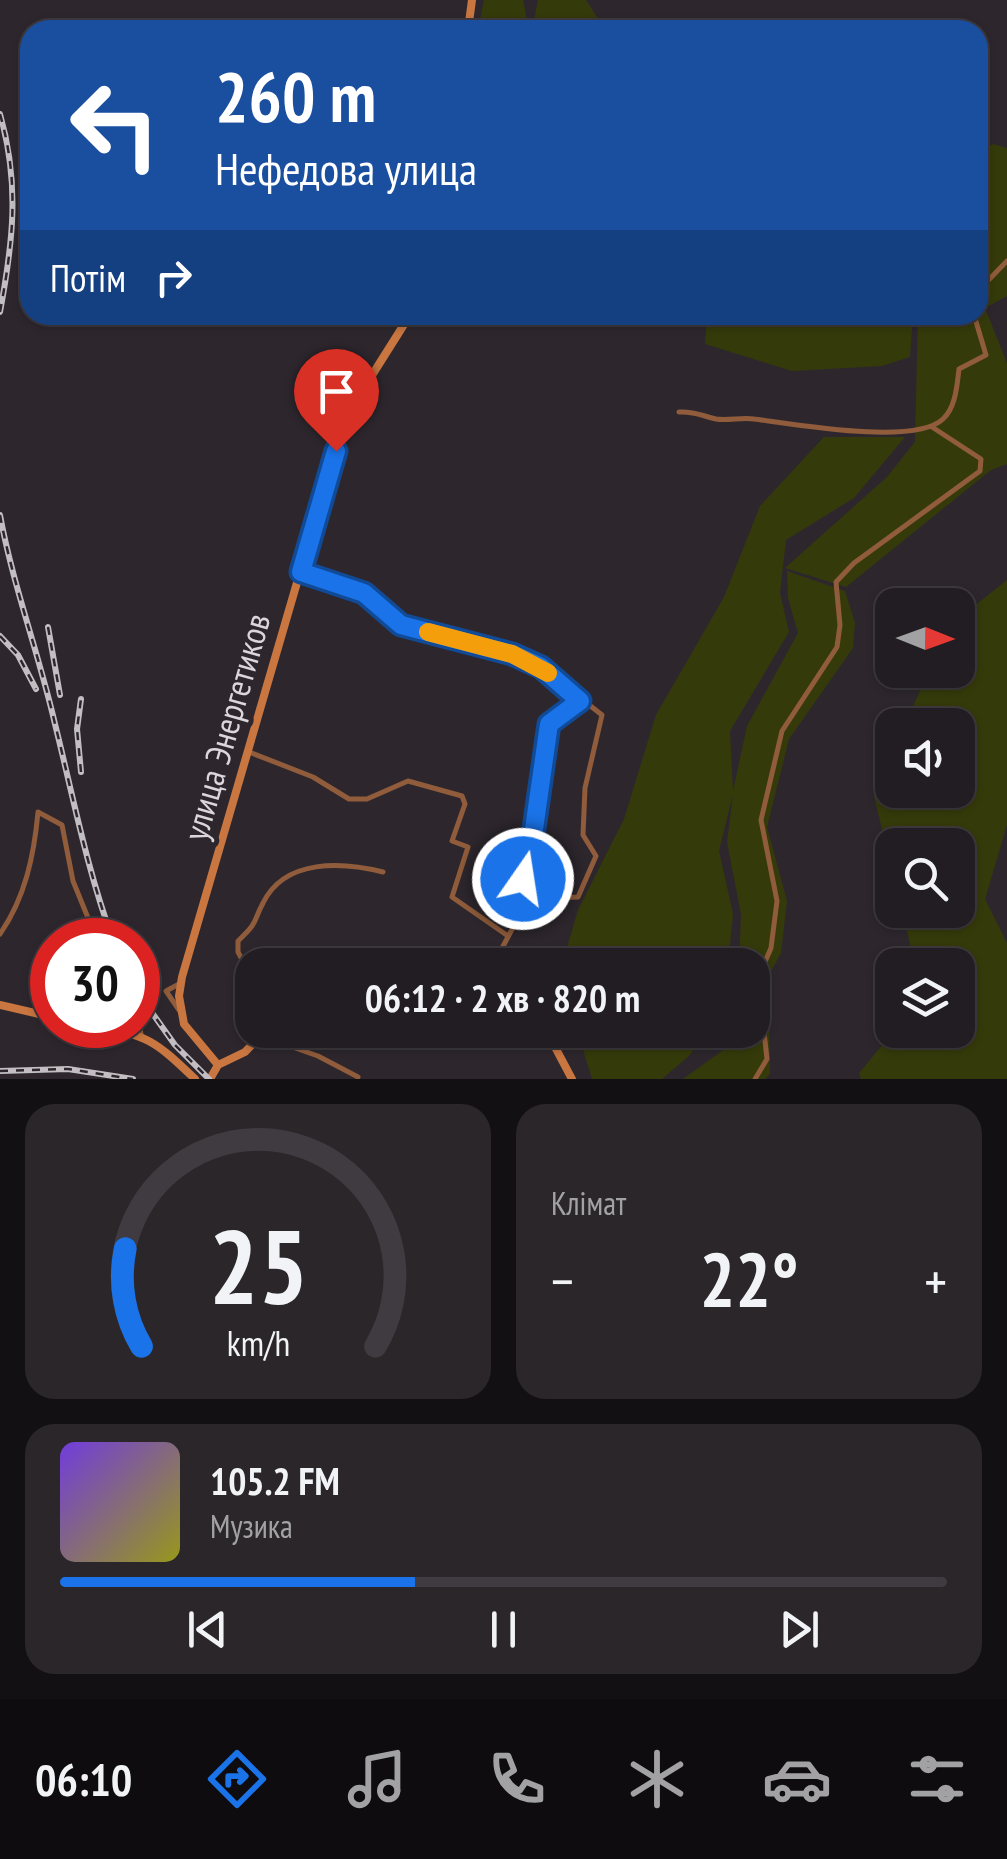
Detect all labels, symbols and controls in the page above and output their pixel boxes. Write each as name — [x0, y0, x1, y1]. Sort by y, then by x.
text: 260 m — [215, 51, 376, 141]
icon: left — [50, 60, 180, 190]
text: Нефедова улица — [215, 139, 477, 197]
icon: right — [146, 250, 201, 305]
text: Потім — [50, 253, 126, 302]
pin — [294, 349, 379, 452]
icon: arrive — [309, 364, 364, 419]
north arrow — [875, 588, 975, 688]
map controls — [875, 588, 975, 1048]
street label: улица Энергетиков — [172, 608, 280, 845]
button: sound — [875, 708, 975, 808]
position arrow — [471, 827, 575, 931]
button: search — [875, 828, 975, 928]
speed limit sign: 30 — [30, 918, 160, 1048]
button: layers — [875, 948, 975, 1048]
text: 06:12 · 2 хв · 820 m — [365, 973, 640, 1022]
text: Клімат — [551, 1182, 626, 1224]
text: 25 — [208, 1198, 308, 1333]
text: 22° — [699, 1231, 799, 1328]
text: − — [551, 1245, 574, 1316]
text: + — [924, 1245, 947, 1316]
text: km/h — [226, 1320, 290, 1366]
text: 105.2 FM — [210, 1456, 340, 1505]
text: Музика — [210, 1505, 293, 1547]
icon: previous — [180, 1602, 235, 1657]
icon: pause — [476, 1602, 531, 1657]
icon: next — [772, 1602, 827, 1657]
icon: directions — [202, 1744, 272, 1814]
icon: music — [342, 1744, 412, 1814]
icon: phone — [482, 1744, 552, 1814]
icon: climate — [622, 1744, 692, 1814]
icon: car — [762, 1744, 832, 1814]
icon: filters — [902, 1744, 972, 1814]
text: 06:10 — [35, 1750, 132, 1808]

